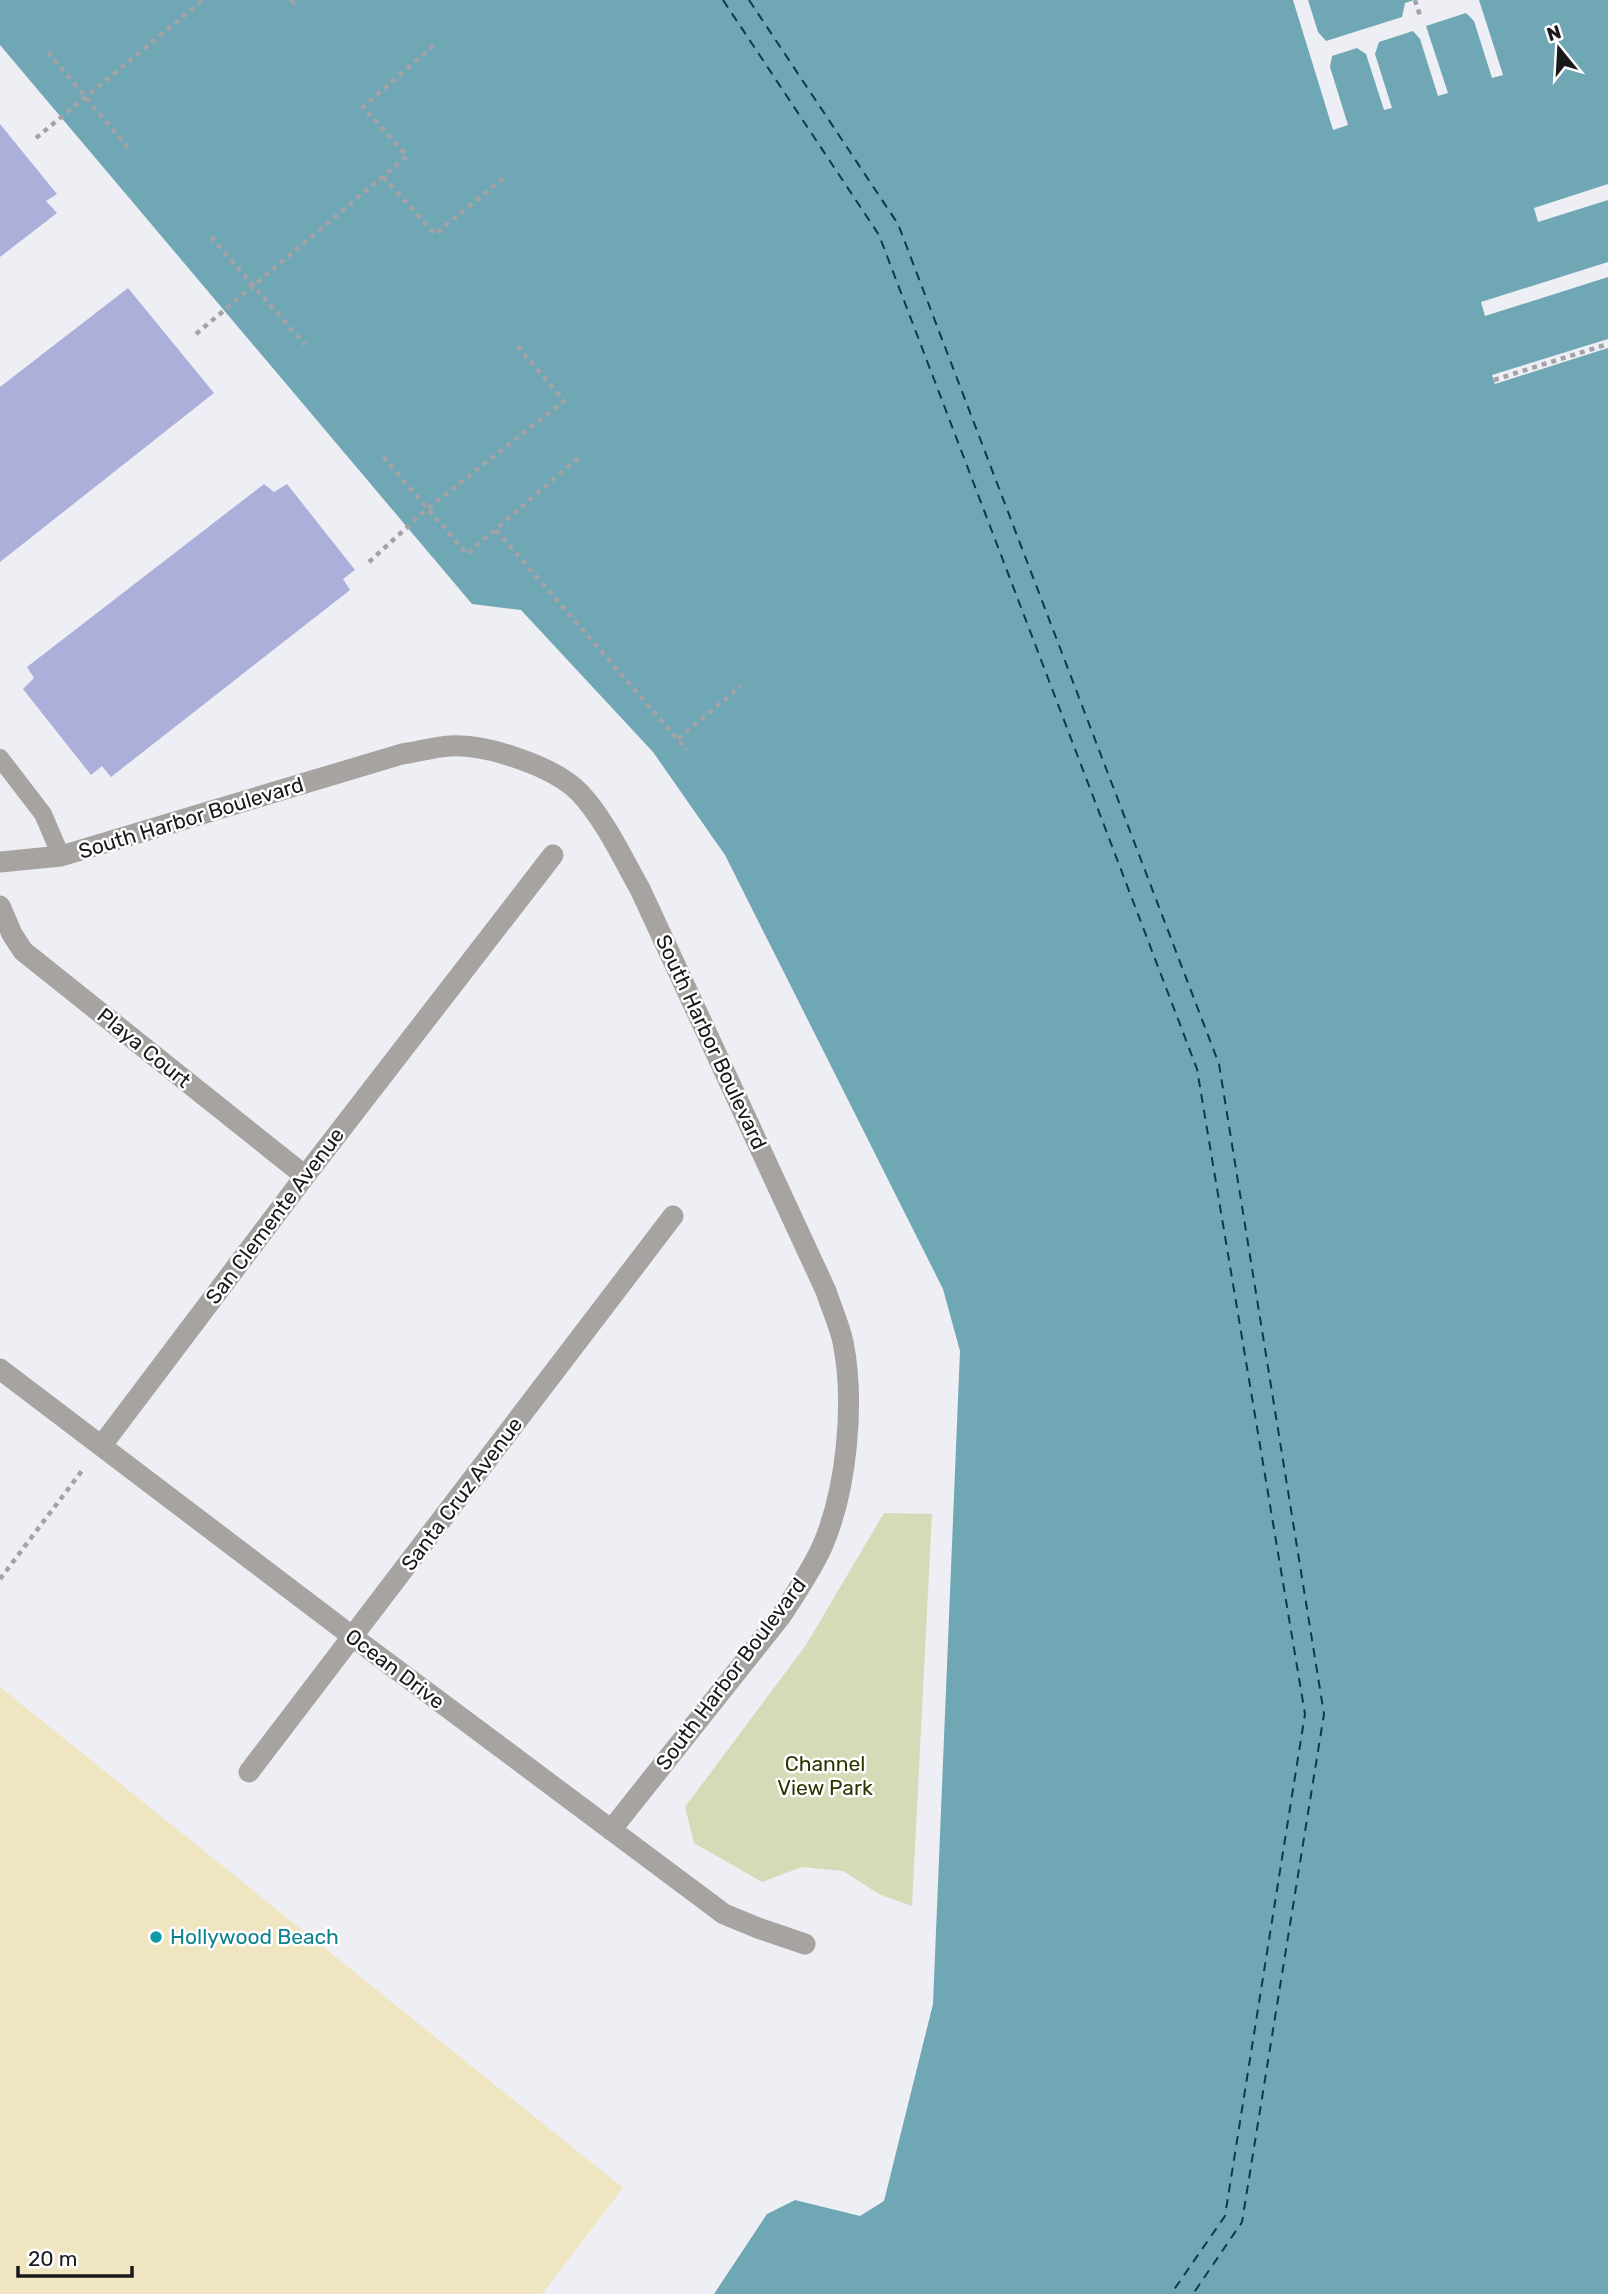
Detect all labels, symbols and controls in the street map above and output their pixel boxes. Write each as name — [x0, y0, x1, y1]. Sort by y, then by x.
north arrow — [1524, 14, 1594, 84]
text: N — [1544, 20, 1564, 46]
street label: South Harbor Boulevard — [75, 771, 306, 864]
street label: South Harbor Boulevard — [651, 930, 772, 1153]
street label: Playa Court — [93, 1002, 196, 1093]
street label: San Clemente Avenue — [200, 1123, 349, 1309]
street label: Santa Cruz Avenue — [396, 1412, 527, 1575]
street label: South Harbor Boulevard — [650, 1573, 811, 1775]
street label: Ocean Drive — [341, 1623, 450, 1714]
park label: Channel View Park — [777, 1751, 873, 1800]
place label: Hollywood Beach — [170, 1924, 339, 1949]
marker: Hollywood Beach — [148, 1929, 164, 1945]
scale bar — [18, 2234, 131, 2278]
text: 20 m — [28, 2246, 77, 2271]

